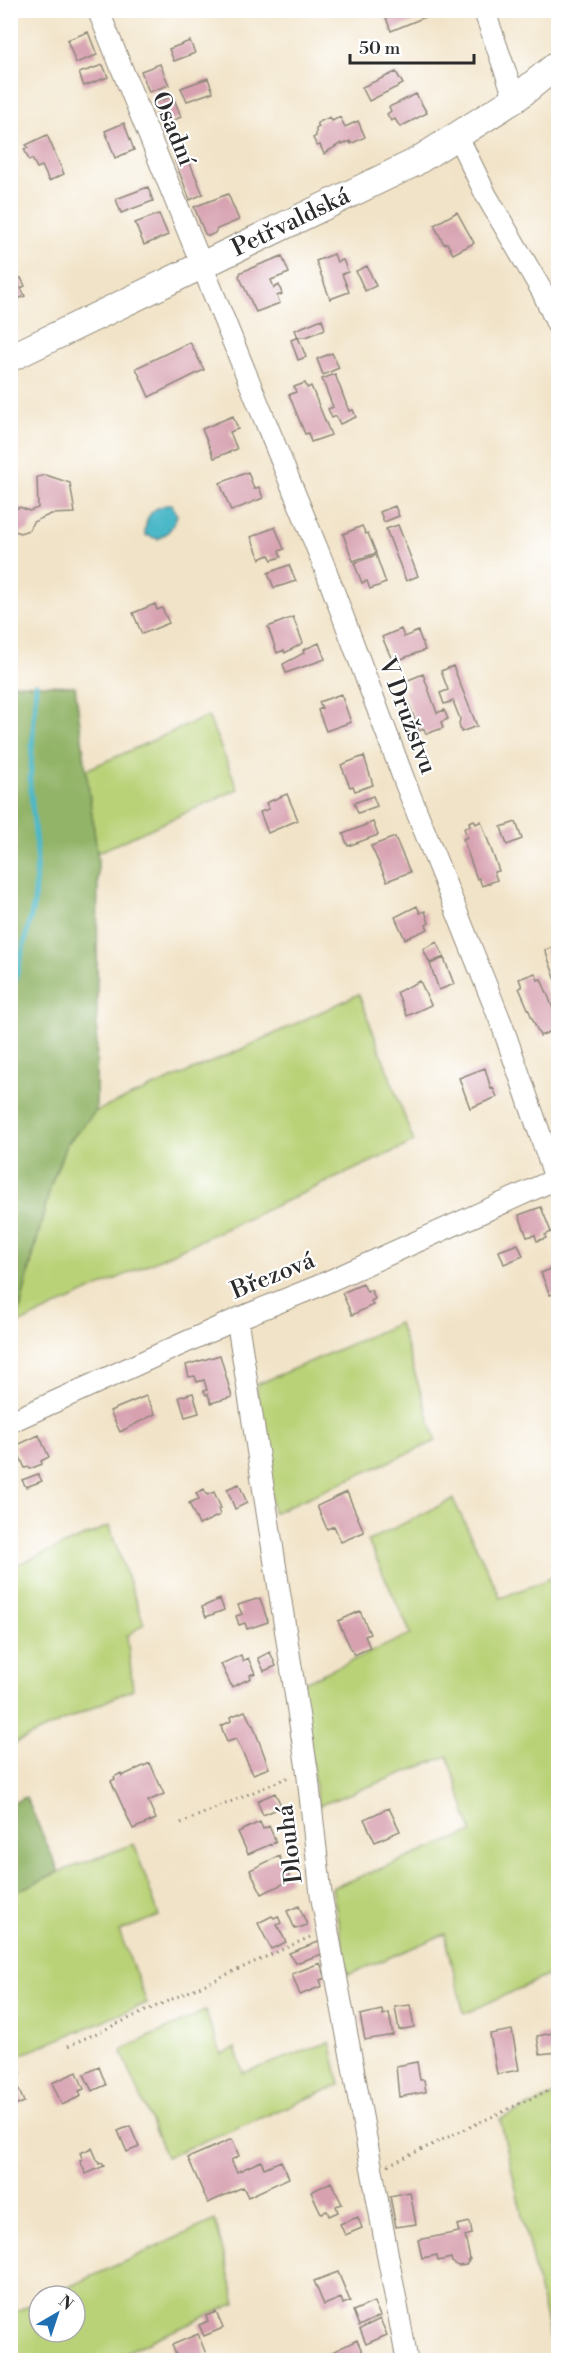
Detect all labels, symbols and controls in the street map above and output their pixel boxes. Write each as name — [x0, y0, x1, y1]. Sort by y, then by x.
scale bar — [350, 27, 474, 65]
text: 50 m — [359, 37, 401, 60]
street label: Osadní — [145, 88, 202, 171]
street label: Petřvaldská — [227, 181, 356, 264]
street label: V Družstvu — [371, 653, 443, 779]
street label: Březová — [226, 1245, 320, 1307]
street label: Dlouhá — [270, 1802, 310, 1885]
north arrow — [27, 2284, 87, 2344]
text: N — [55, 2291, 77, 2315]

